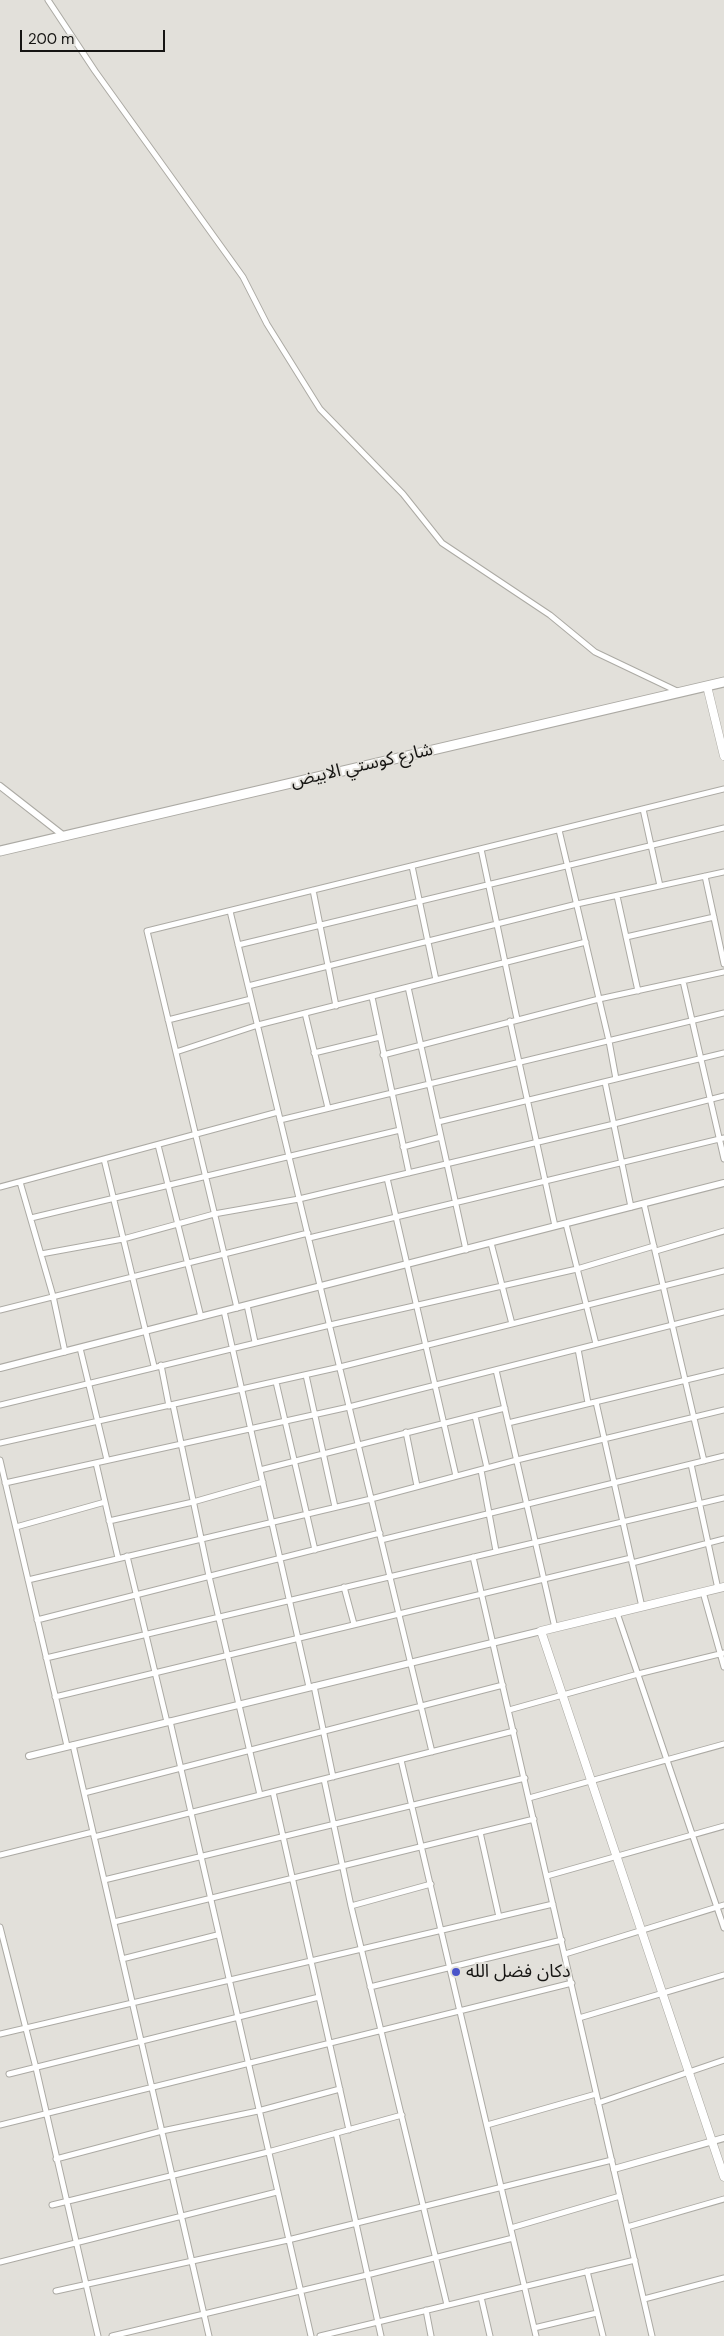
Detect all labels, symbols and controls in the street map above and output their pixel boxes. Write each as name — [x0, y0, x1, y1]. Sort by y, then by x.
scale bar — [22, 20, 168, 52]
text: 200 m — [28, 29, 74, 49]
street label: شارع كوستي الابيض — [289, 739, 435, 793]
place label: دكان فضل الله — [466, 1961, 571, 1983]
marker: دكان فضل الله — [450, 1966, 462, 1978]

